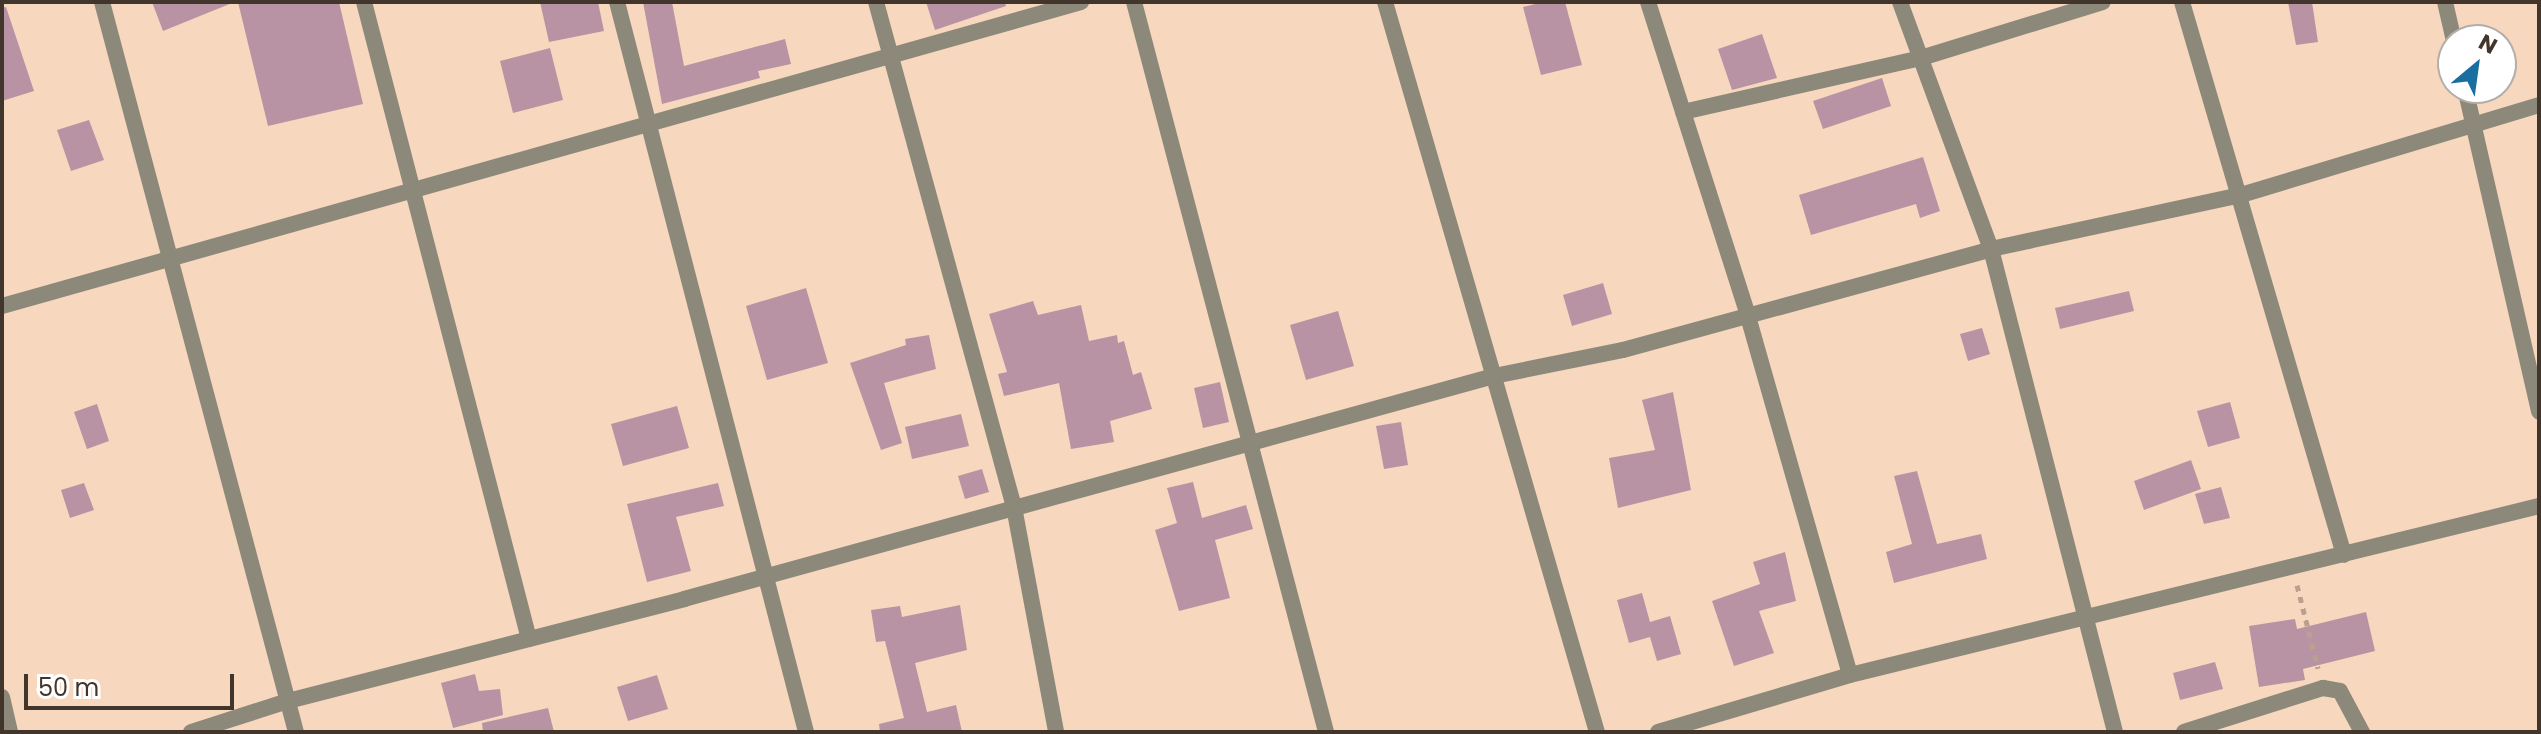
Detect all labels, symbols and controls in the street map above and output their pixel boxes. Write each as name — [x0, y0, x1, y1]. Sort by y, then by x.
north arrow — [2437, 24, 2517, 104]
text: N — [2473, 27, 2503, 62]
scale bar — [28, 658, 238, 708]
text: 50 m — [38, 671, 99, 704]

